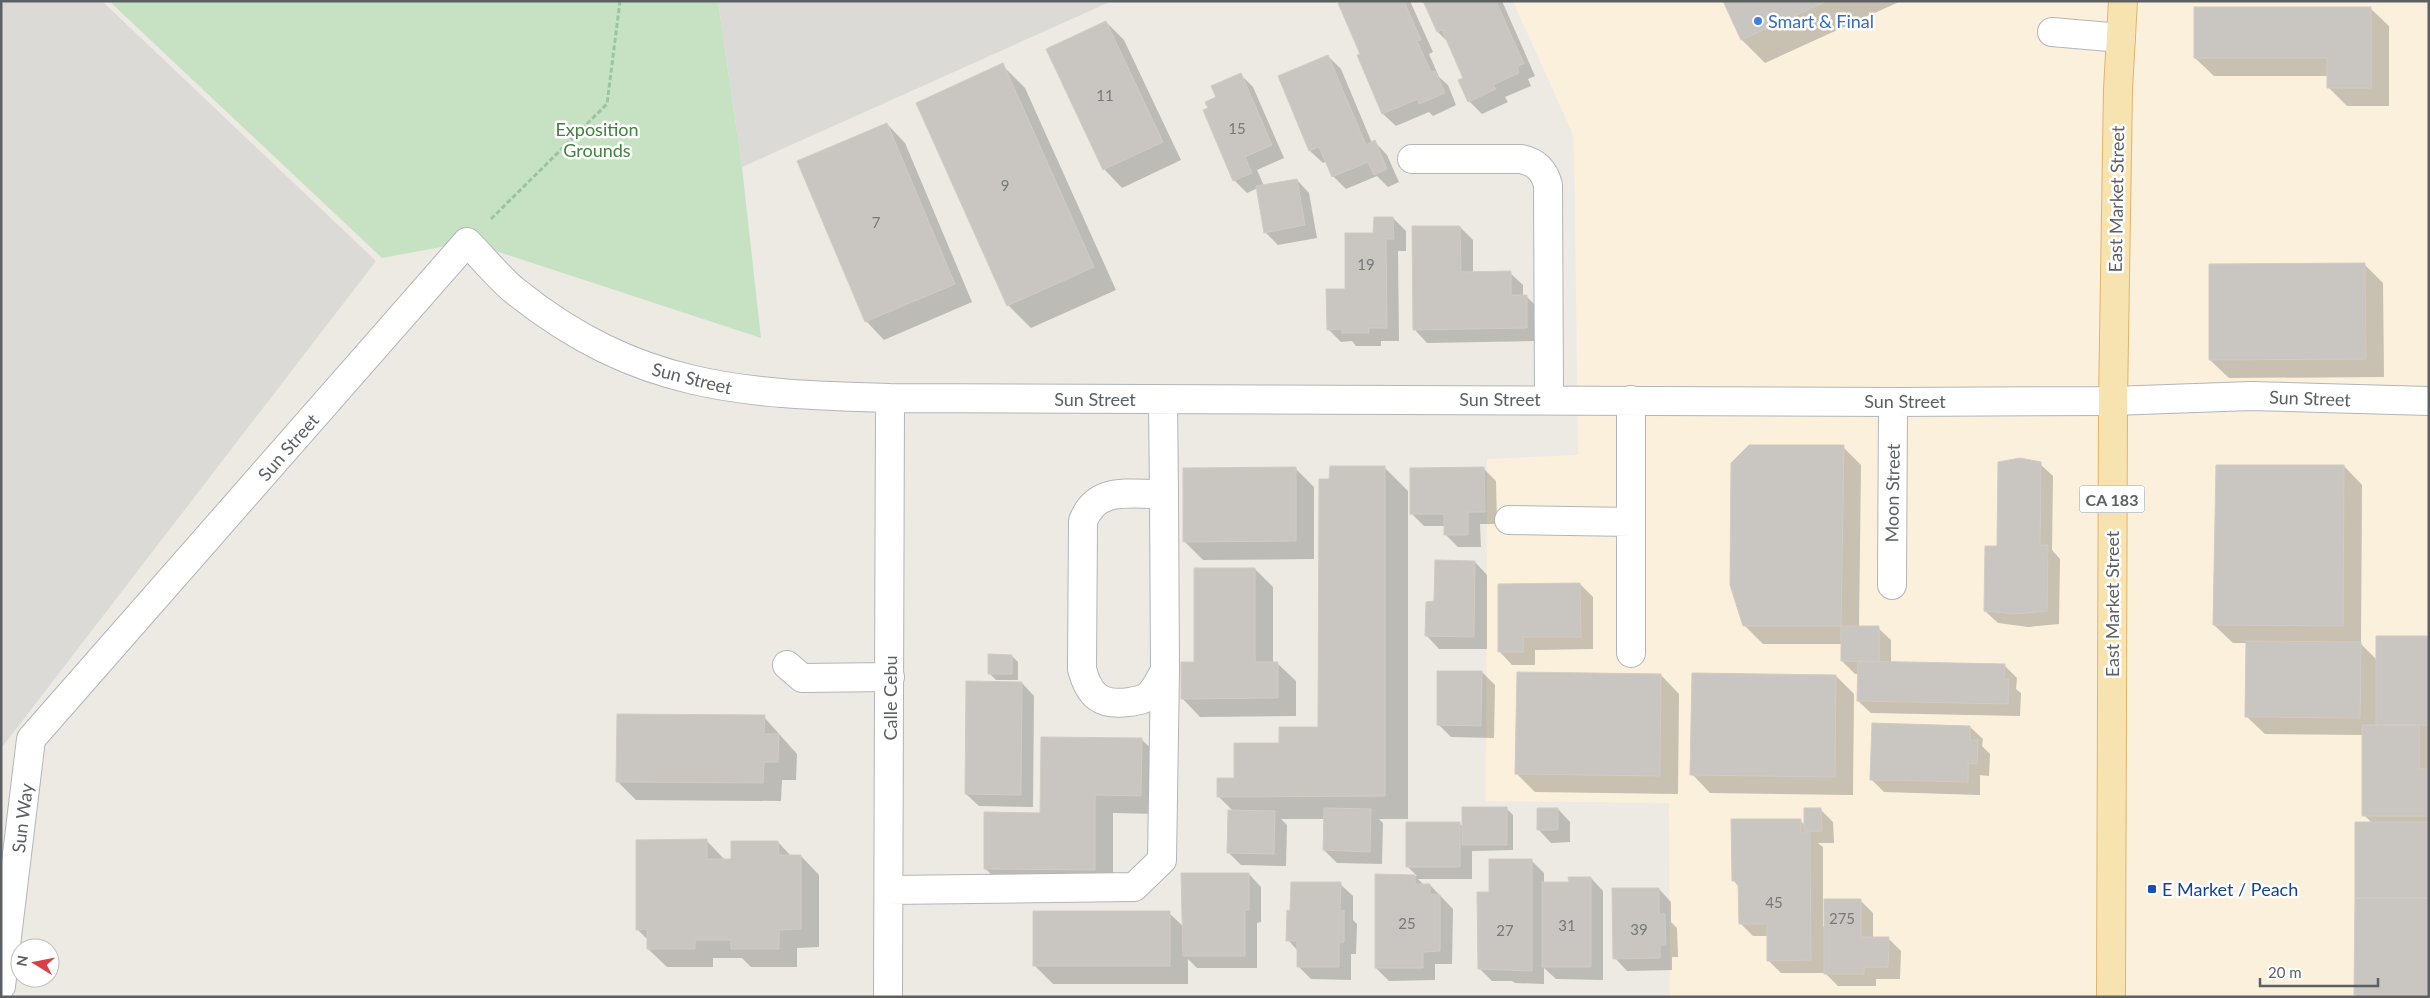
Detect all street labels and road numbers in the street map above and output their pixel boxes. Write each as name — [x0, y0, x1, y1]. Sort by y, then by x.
street label: East Market Street — [2104, 125, 2128, 272]
street label: Sun Street — [650, 357, 735, 399]
street label: Sun Street — [2269, 386, 2352, 410]
street label: Sun Street — [1054, 388, 1136, 410]
street label: Sun Street — [1459, 388, 1541, 410]
street label: Sun Street — [1864, 390, 1946, 412]
street label: Sun Street — [253, 409, 323, 485]
street label: Moon Street — [1880, 443, 1904, 543]
road number: CA 183 — [2080, 486, 2144, 512]
street label: East Market Street — [2101, 530, 2123, 677]
street label: Calle Cebu — [879, 655, 901, 741]
street label: Sun Way — [7, 781, 37, 854]

